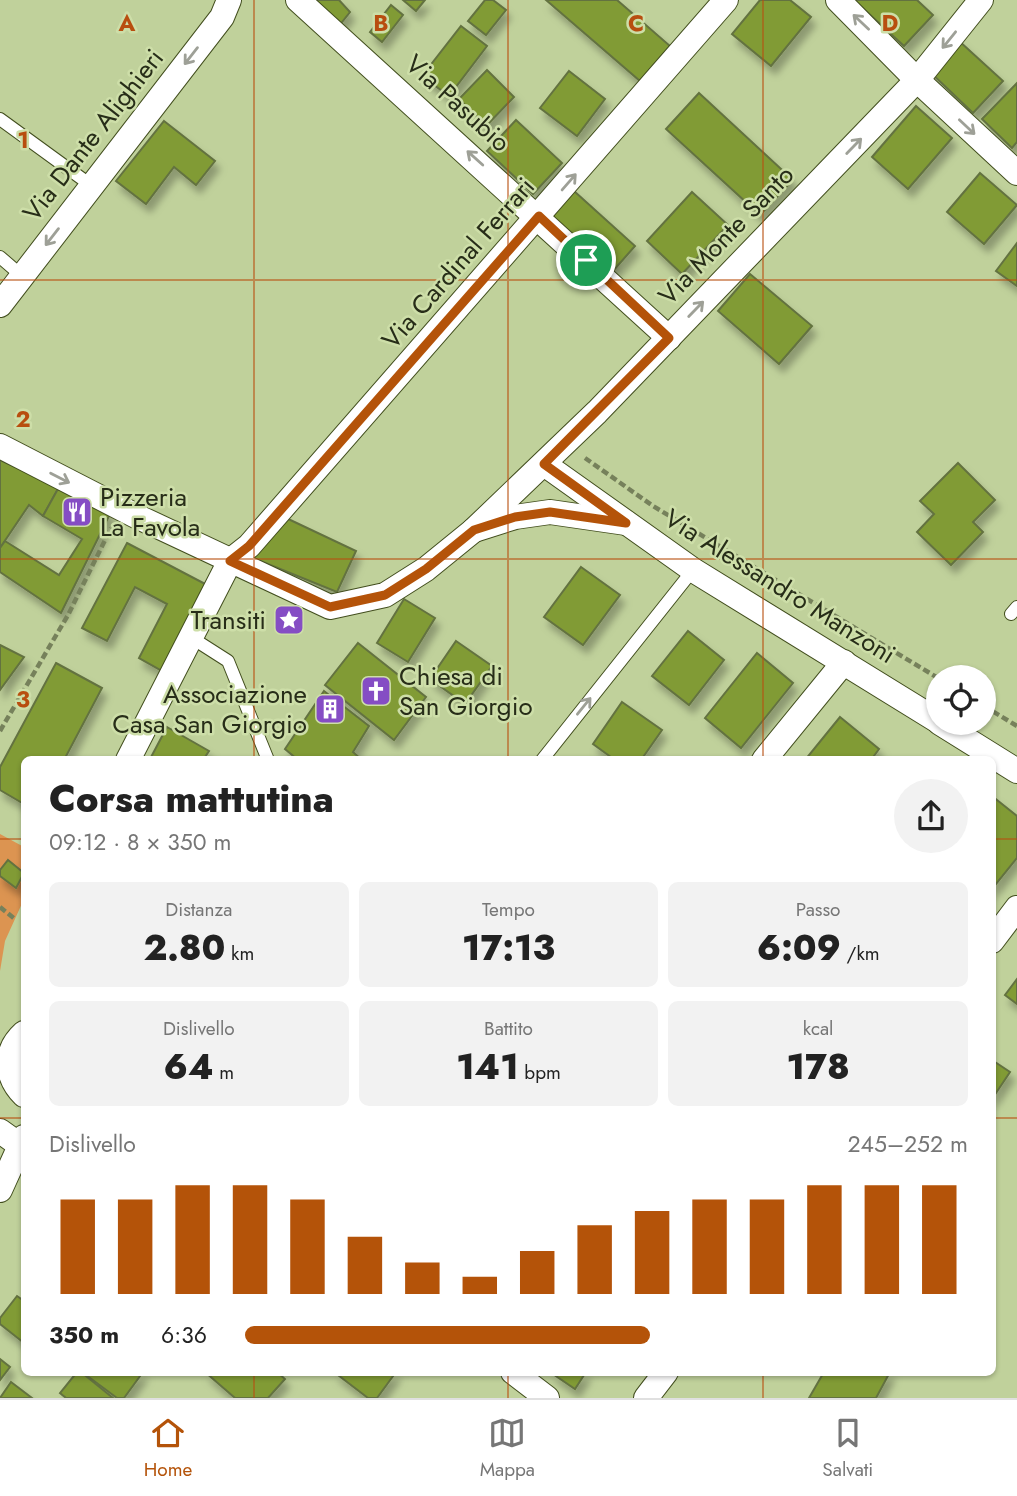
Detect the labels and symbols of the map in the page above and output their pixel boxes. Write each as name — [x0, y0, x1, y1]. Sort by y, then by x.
text: A — [118, 6, 136, 40]
text: B — [373, 6, 389, 40]
text: C — [628, 6, 644, 40]
text: D — [882, 6, 899, 40]
one-way arrow — [853, 13, 870, 30]
one-way arrow — [941, 31, 956, 49]
street label: Via Dante Alighieri — [13, 41, 173, 229]
street label: Via Pasubio — [397, 45, 519, 161]
one-way arrow — [184, 47, 199, 65]
one-way arrow — [958, 118, 975, 135]
text: 1 — [17, 123, 29, 157]
one-way arrow — [845, 137, 862, 154]
one-way arrow — [467, 150, 484, 167]
street label: Via Monte Santo — [649, 157, 803, 313]
street label: Via Cardinal Ferrari — [373, 169, 543, 357]
one-way arrow — [561, 173, 577, 191]
one-way arrow — [45, 227, 60, 245]
pin — [556, 230, 616, 290]
one-way arrow — [688, 301, 705, 318]
text: 2 — [15, 402, 31, 436]
one-way arrow — [49, 471, 70, 485]
place label: Pizzeria La Favola — [100, 478, 200, 546]
restaurant icon: Pizzeria La Favola — [60, 495, 94, 529]
street label: Via Alessandro Manzoni — [657, 499, 903, 673]
place label: Transiti — [191, 601, 266, 639]
place icon: Transiti — [272, 603, 306, 637]
place label: Chiesa di San Giorgio — [399, 657, 533, 725]
church icon: Chiesa di San Giorgio — [359, 674, 393, 708]
place label: Associazione Casa San Giorgio — [112, 675, 307, 743]
text: 3 — [16, 682, 30, 716]
building icon: Associazione Casa San Giorgio — [313, 692, 347, 726]
one-way arrow — [577, 698, 592, 716]

